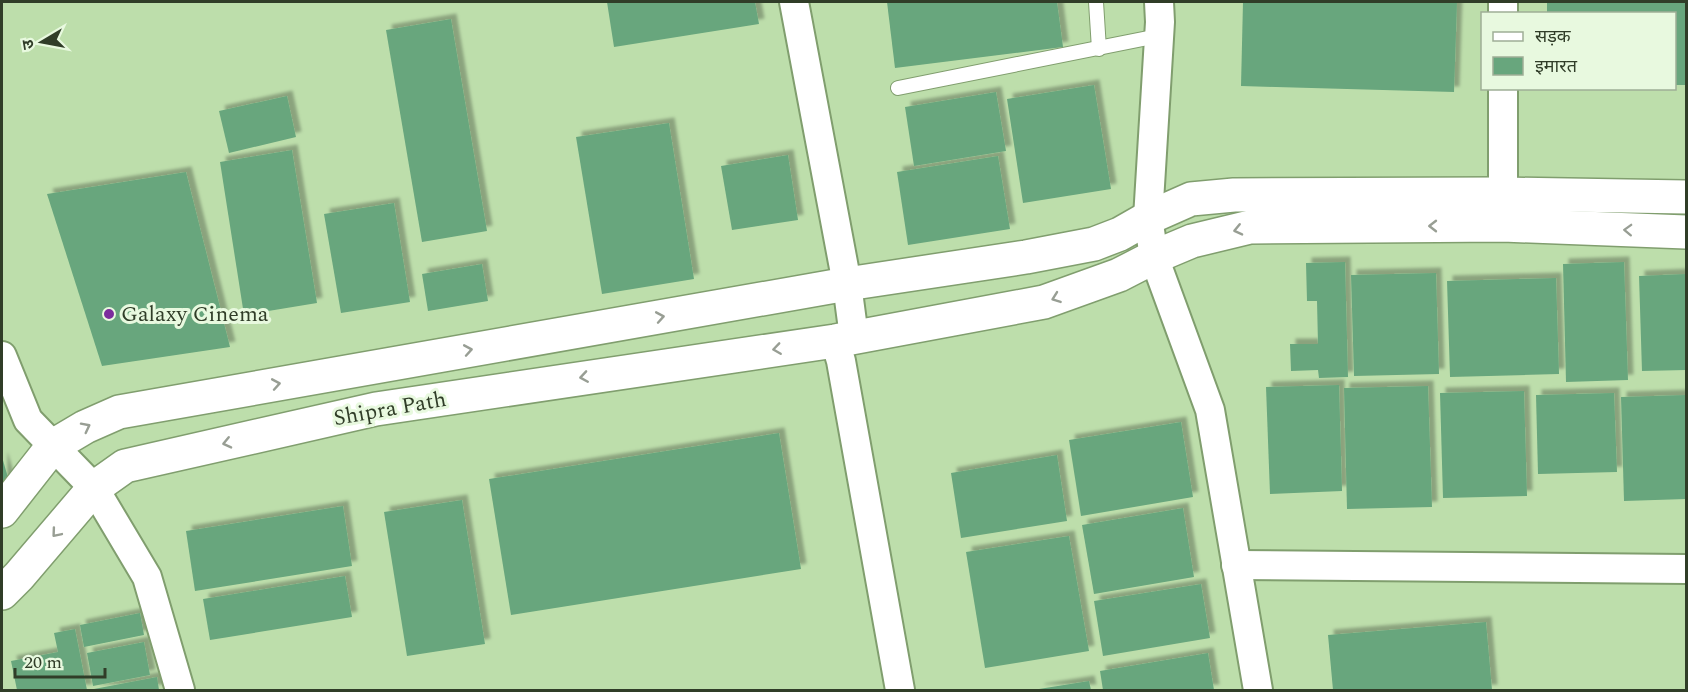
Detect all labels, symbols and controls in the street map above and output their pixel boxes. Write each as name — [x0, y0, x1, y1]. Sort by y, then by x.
north arrow — [12, 12, 72, 72]
legend — [1481, 12, 1676, 90]
text: सड़क — [1535, 23, 1572, 50]
text: उ — [15, 37, 41, 51]
text: इमारत — [1535, 53, 1578, 80]
one-way arrow — [1429, 220, 1438, 232]
one-way arrow — [1234, 223, 1244, 236]
one-way arrow — [1624, 224, 1633, 237]
one-way arrow — [1051, 290, 1062, 303]
place label: Galaxy Cinema — [121, 298, 269, 331]
marker: Galaxy Cinema — [102, 307, 116, 321]
one-way arrow — [655, 311, 665, 324]
one-way arrow — [772, 343, 781, 355]
one-way arrow — [462, 344, 472, 357]
one-way arrow — [579, 371, 588, 383]
one-way arrow — [270, 378, 280, 391]
street label: Shipra Path — [331, 383, 449, 435]
one-way arrow — [80, 423, 91, 434]
one-way arrow — [222, 435, 232, 448]
one-way arrow — [52, 526, 63, 537]
scale bar — [15, 641, 105, 679]
text: 20 m — [24, 649, 62, 676]

